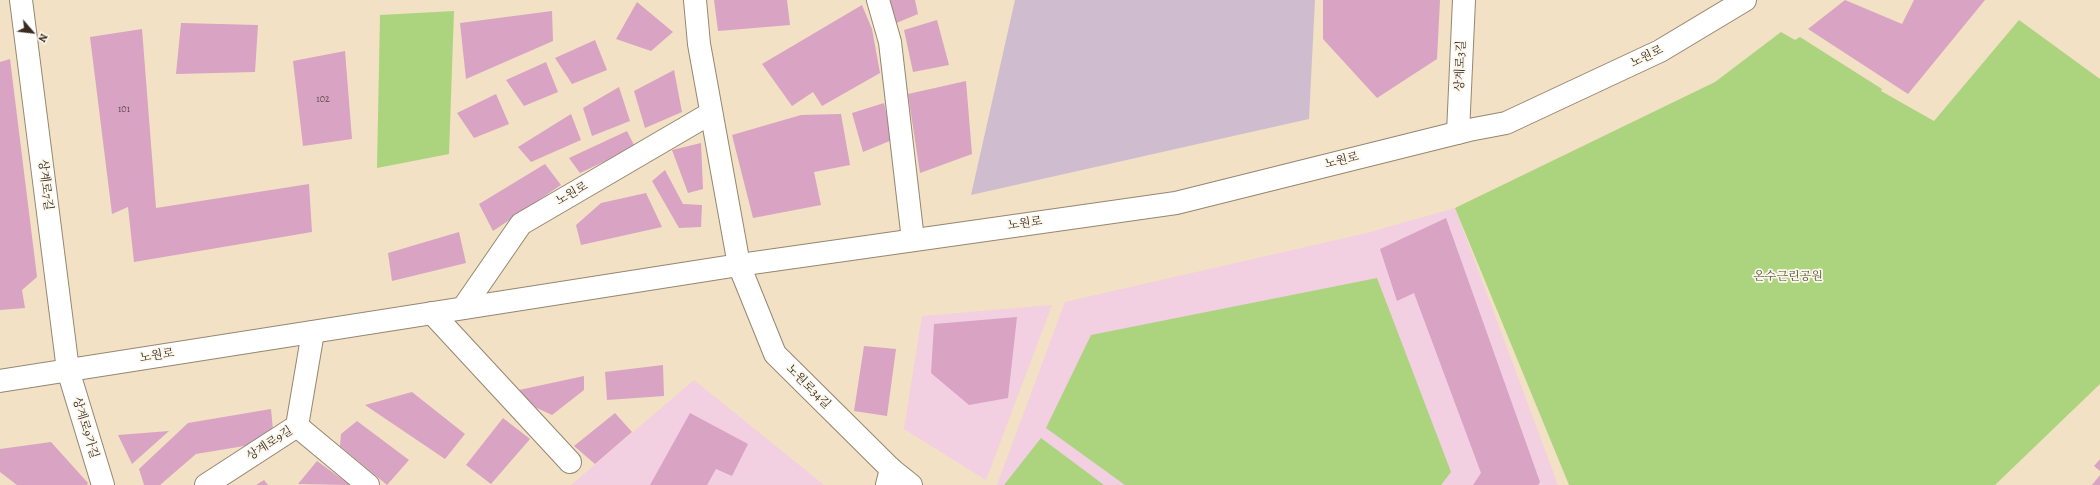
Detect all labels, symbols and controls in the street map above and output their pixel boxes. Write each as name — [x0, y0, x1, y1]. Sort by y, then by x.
north arrow — [12, 12, 52, 52]
text: N — [35, 31, 52, 45]
street label: 상계로3길 — [1453, 40, 1469, 92]
street label: 노원로 — [1628, 43, 1666, 71]
house number: 102 — [316, 94, 330, 106]
house number: 101 — [118, 104, 130, 116]
street label: 노원로 — [1323, 150, 1361, 172]
street label: 상계로7길 — [35, 159, 55, 211]
street label: 노원로 — [553, 179, 591, 209]
street label: 노원로 — [1007, 214, 1043, 234]
park label: 온수근린공원 — [1753, 270, 1823, 284]
street label: 노원로 — [139, 346, 175, 366]
street label: 노원로34길 — [783, 362, 833, 412]
street label: 상계로9가길 — [69, 396, 101, 460]
street label: 상계로9길 — [244, 424, 296, 464]

